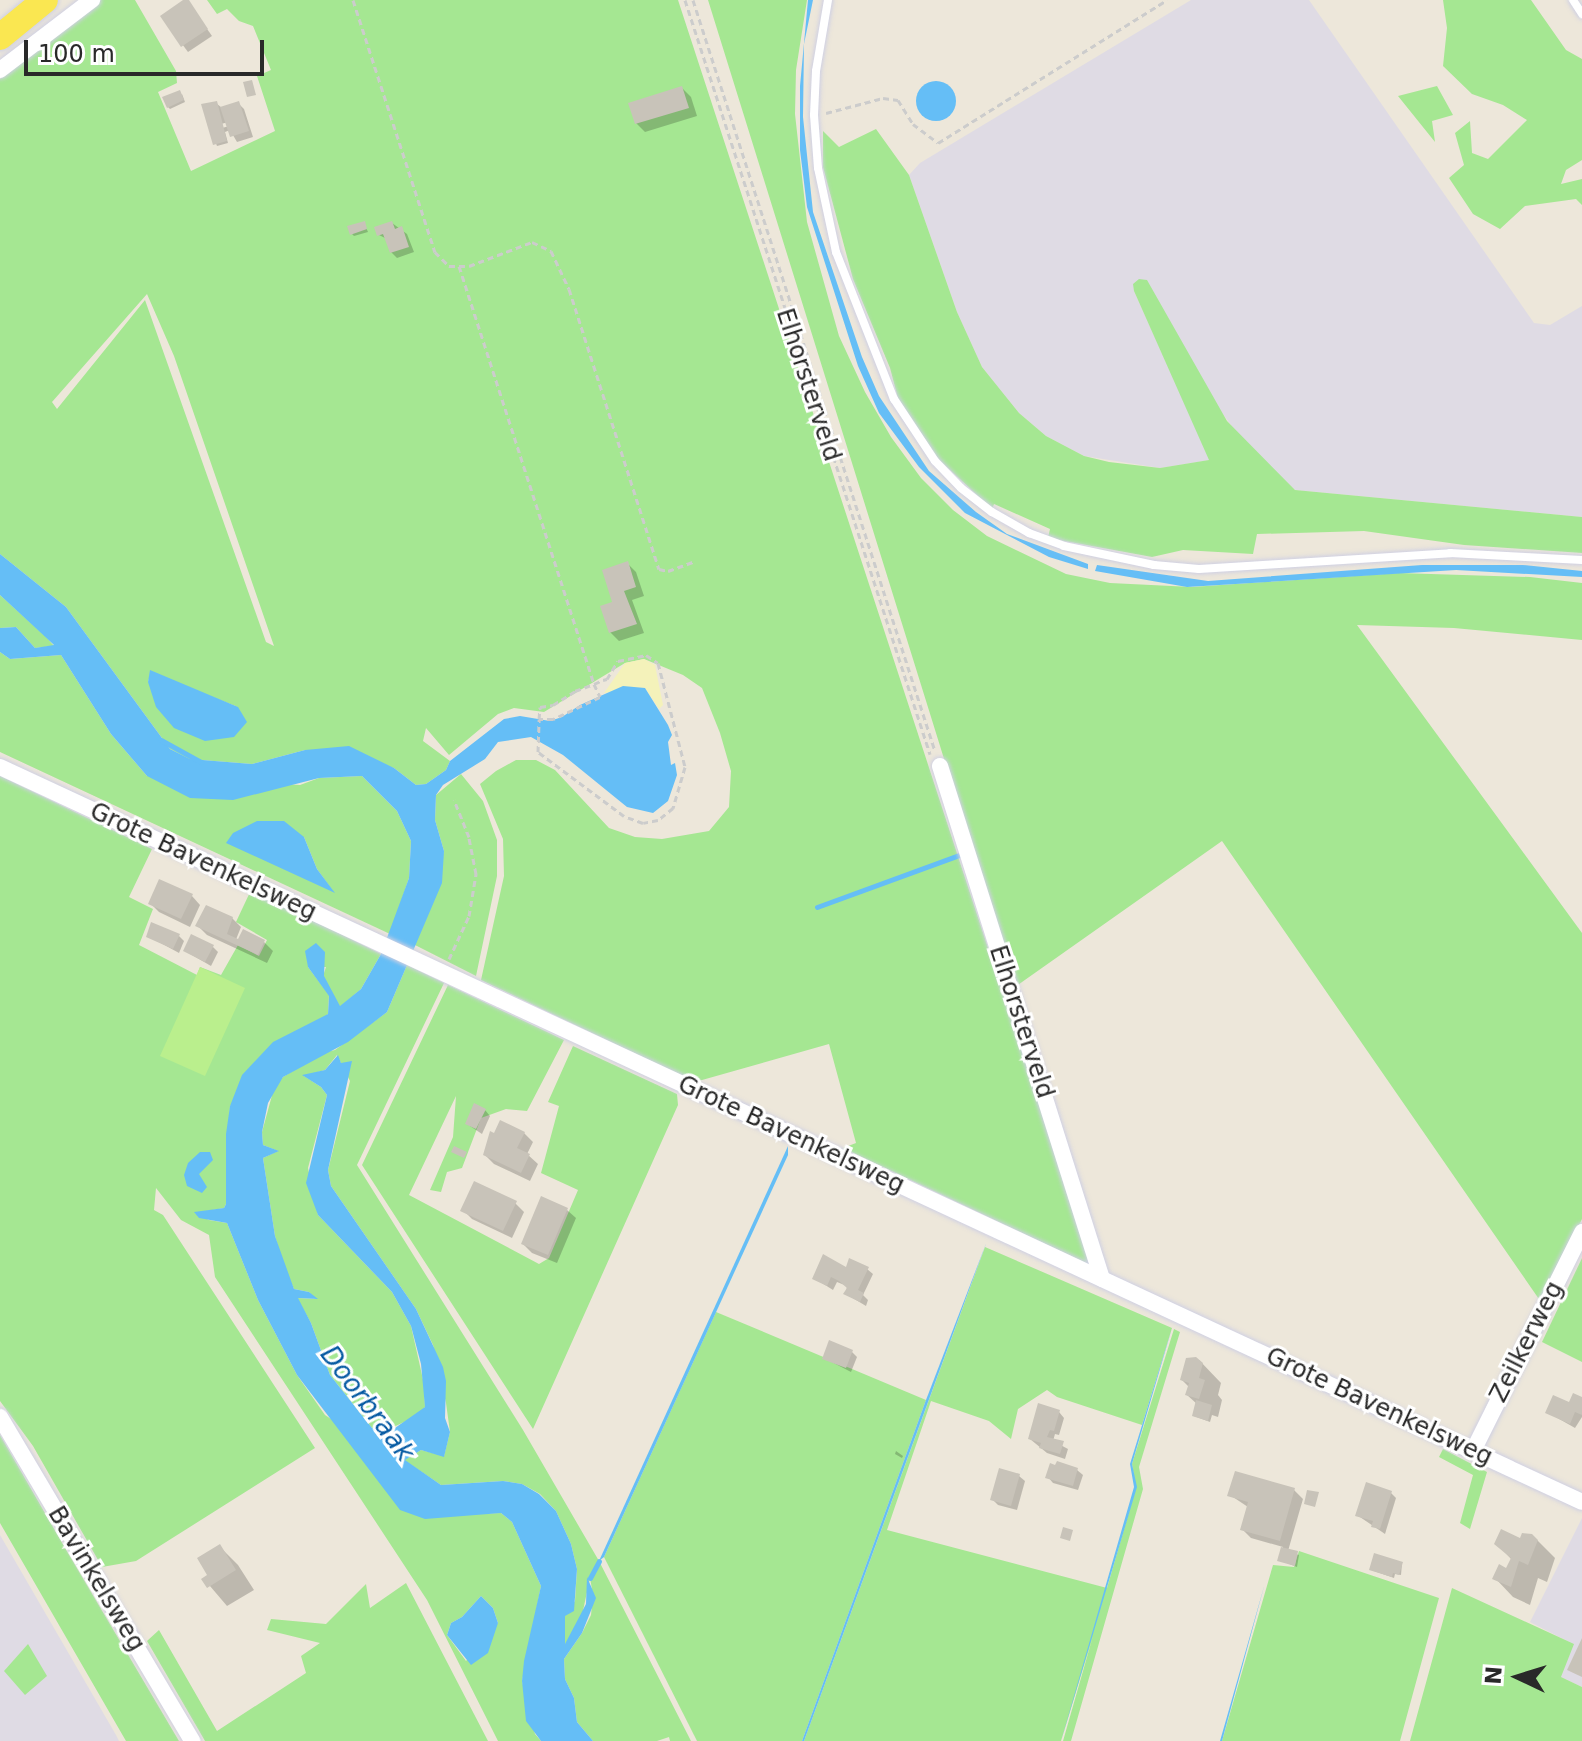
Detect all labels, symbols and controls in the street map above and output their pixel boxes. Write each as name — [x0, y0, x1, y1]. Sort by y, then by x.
scale bar — [28, 24, 268, 74]
text: 100 m — [38, 40, 115, 68]
street label: Elhorsterveld — [770, 305, 846, 465]
street label: Grote Bavenkelsweg — [85, 797, 321, 927]
street label: Elhorsterveld — [983, 942, 1059, 1102]
street label: Grote Bavenkelsweg — [673, 1070, 909, 1200]
street label: Zeilkerweg — [1484, 1277, 1570, 1407]
water label: Doorbraak — [313, 1340, 421, 1468]
street label: Grote Bavenkelsweg — [1261, 1342, 1497, 1472]
street label: Bavinkelsweg — [41, 1501, 151, 1657]
north arrow — [1478, 1637, 1558, 1717]
text: N — [1480, 1665, 1507, 1685]

